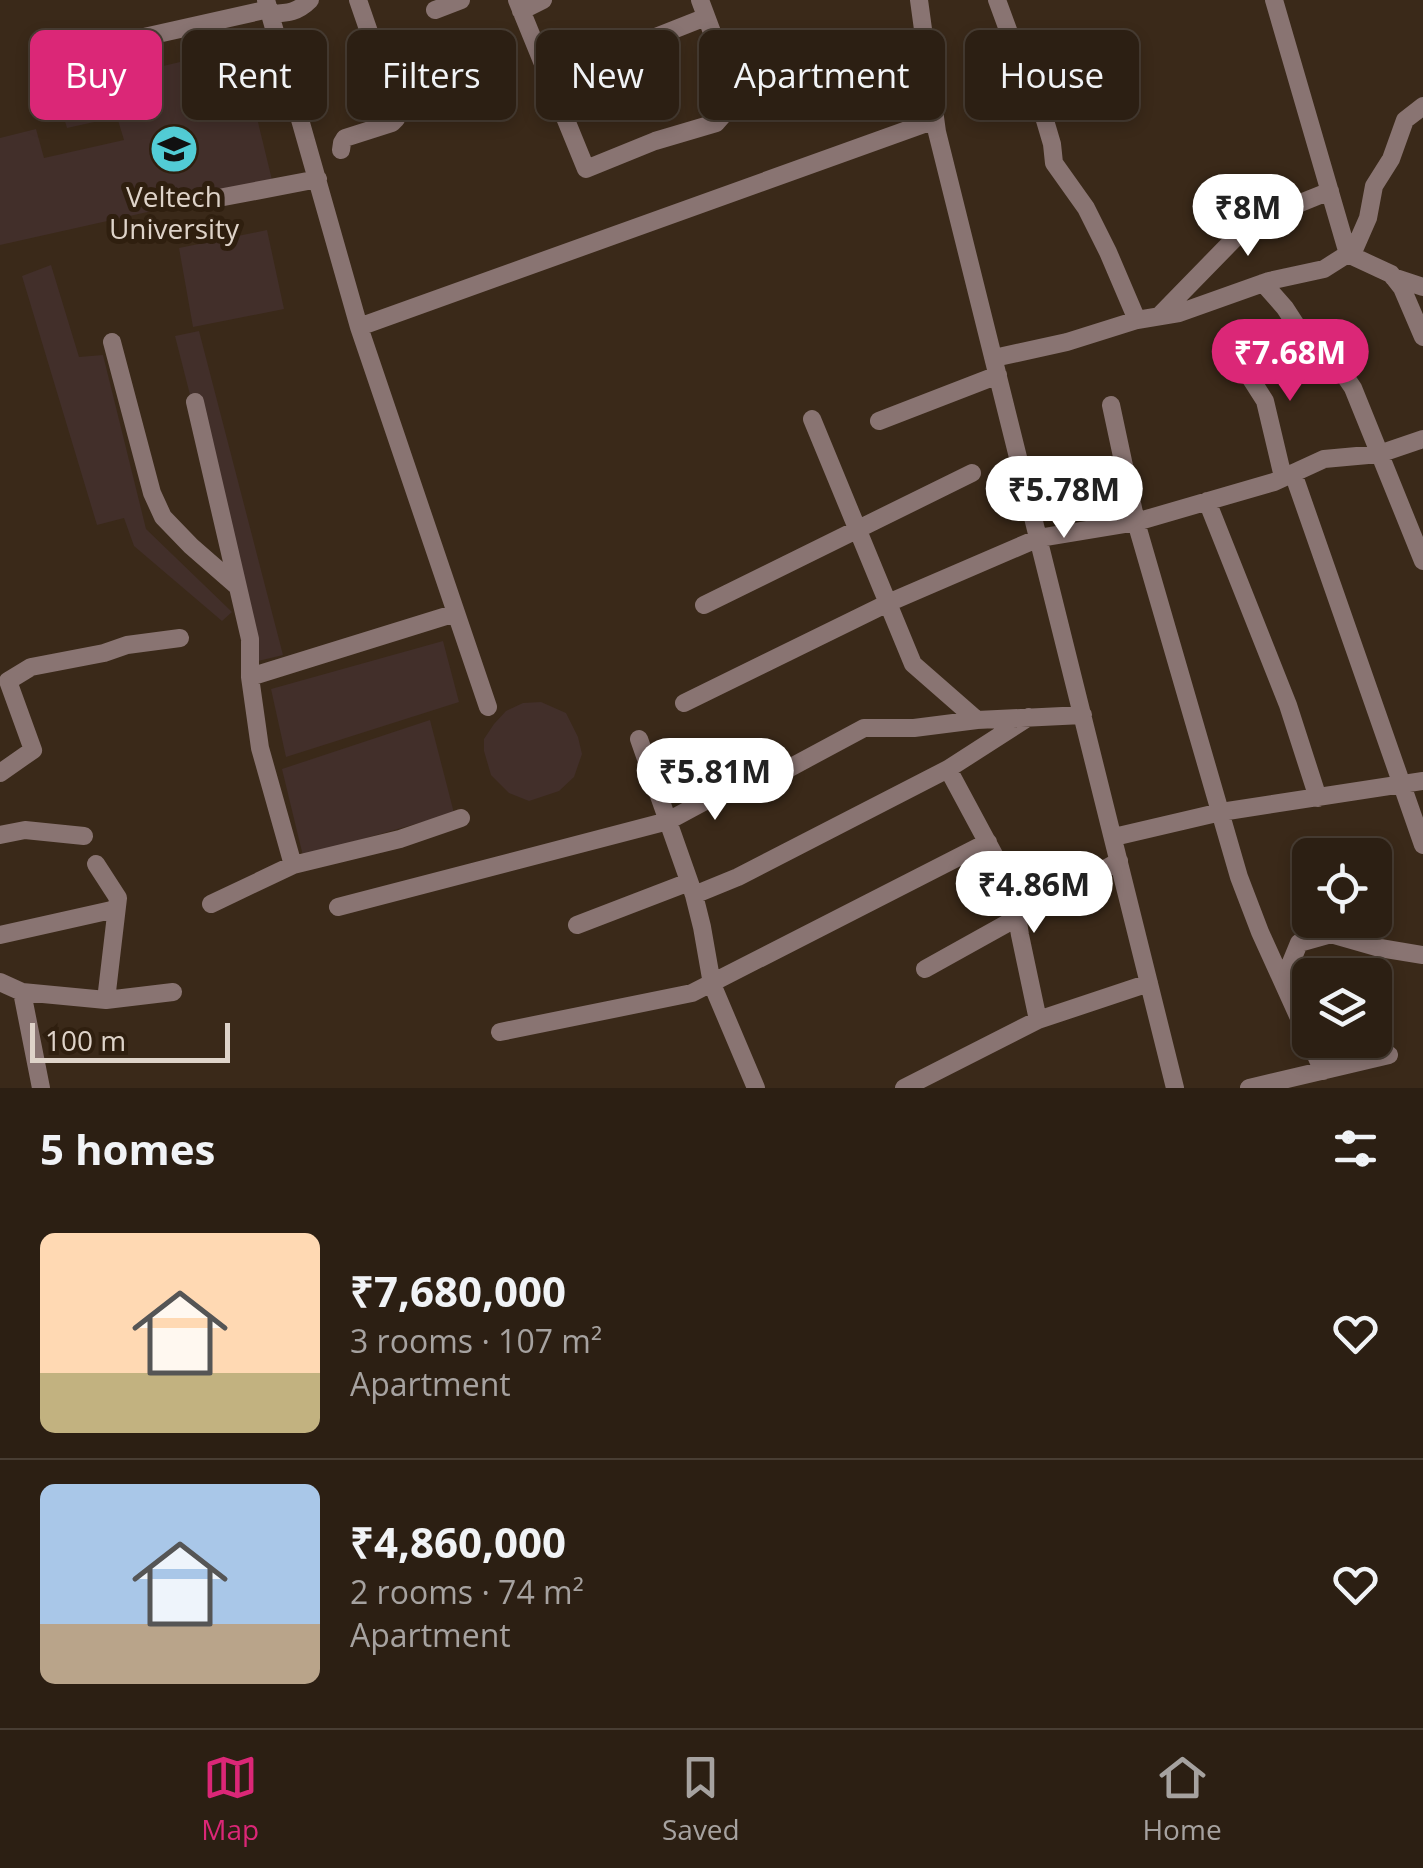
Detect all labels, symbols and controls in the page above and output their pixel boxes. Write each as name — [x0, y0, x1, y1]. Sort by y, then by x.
chip: Buy — [30, 30, 162, 120]
chip: Rent — [182, 30, 327, 120]
chip: Filters — [347, 30, 516, 120]
chip: New — [536, 30, 679, 120]
chip: Apartment — [699, 30, 945, 120]
chip: House — [965, 30, 1139, 120]
school or university icon: Veltech University — [148, 123, 200, 175]
pin: ₹8M — [1200, 174, 1296, 259]
place label: Veltech University — [109, 177, 240, 247]
text: ₹8M — [1215, 185, 1281, 228]
pin: ₹7.68M — [1209, 319, 1371, 404]
text: ₹7.68M — [1234, 330, 1346, 373]
pin: ₹5.78M — [983, 456, 1145, 541]
text: ₹5.78M — [1008, 467, 1120, 510]
pin: ₹5.81M — [634, 738, 796, 823]
text: ₹5.81M — [659, 749, 771, 792]
map controls — [1292, 838, 1392, 1058]
button: locate — [1292, 838, 1392, 938]
pin: ₹4.86M — [953, 851, 1115, 936]
text: ₹4.86M — [978, 862, 1090, 905]
button: layers — [1292, 958, 1392, 1058]
scale bar — [30, 1018, 230, 1062]
text: 100 m — [45, 1021, 126, 1059]
text: 5 homes — [40, 1120, 215, 1177]
icon: filters — [1328, 1121, 1383, 1176]
text: ₹7,680,000 — [350, 1262, 566, 1319]
icon: home — [120, 1273, 240, 1393]
icon: heart — [1328, 1306, 1383, 1361]
text: 3 rooms · 107 m² — [350, 1319, 602, 1362]
text: Apartment — [350, 1362, 511, 1405]
text: ₹4,860,000 — [350, 1513, 566, 1570]
icon: home — [120, 1524, 240, 1644]
icon: heart — [1328, 1557, 1383, 1612]
text: 2 rooms · 74 m² — [350, 1570, 584, 1613]
text: Apartment — [350, 1613, 511, 1656]
tab: Map — [201, 1750, 259, 1848]
tab: Saved — [662, 1750, 740, 1848]
tab: Home — [1142, 1750, 1222, 1848]

